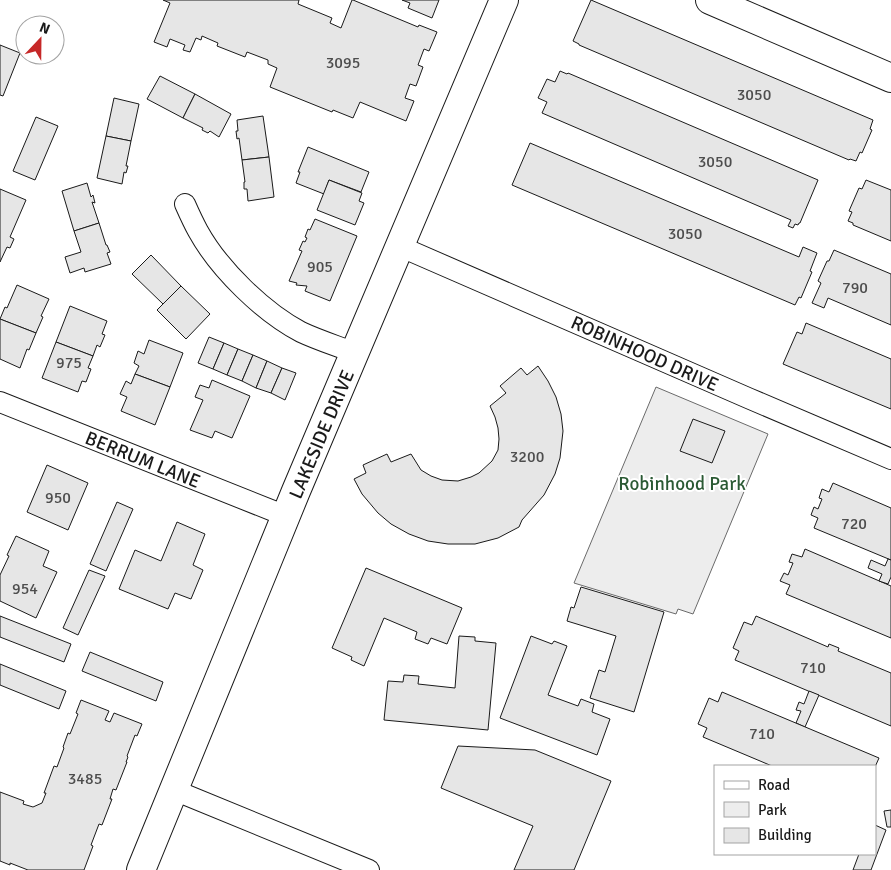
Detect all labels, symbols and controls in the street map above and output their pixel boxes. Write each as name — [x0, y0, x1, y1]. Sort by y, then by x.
north arrow — [15, 15, 65, 65]
text: N — [37, 19, 52, 38]
house number: 3095 — [326, 53, 360, 73]
house number: 3050 — [737, 85, 771, 105]
house number: 3050 — [698, 152, 732, 172]
house number: 3050 — [668, 224, 702, 244]
house number: 905 — [307, 257, 333, 277]
house number: 790 — [842, 278, 868, 298]
street label: ROBINHOOD DRIVE — [567, 311, 722, 397]
house number: 975 — [56, 353, 82, 373]
street label: LAKESIDE DRIVE — [284, 366, 360, 502]
street label: BERRUM LANE — [82, 426, 204, 494]
house number: 3200 — [510, 447, 544, 467]
park label: Robinhood Park — [618, 472, 746, 496]
house number: 950 — [45, 488, 71, 508]
house number: 720 — [841, 514, 867, 534]
house number: 954 — [12, 579, 38, 599]
house number: 710 — [800, 658, 826, 678]
house number: 710 — [749, 724, 775, 744]
legend — [714, 765, 876, 855]
house number: 3485 — [68, 769, 102, 789]
text: Road — [758, 776, 790, 794]
text: Park — [758, 801, 787, 819]
text: Building — [758, 826, 812, 844]

